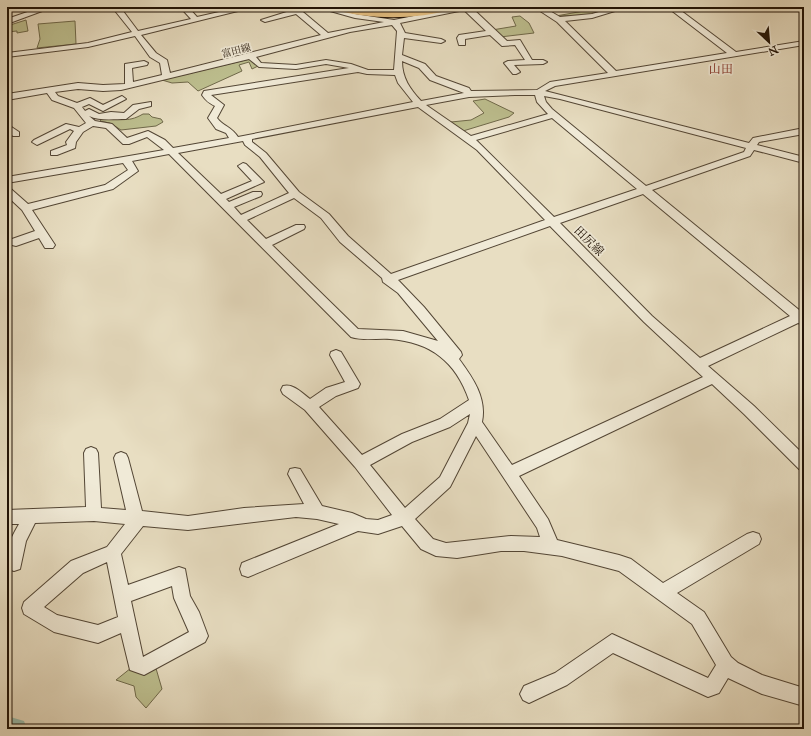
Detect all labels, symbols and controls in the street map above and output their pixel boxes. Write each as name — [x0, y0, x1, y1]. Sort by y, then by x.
north arrow — [749, 22, 789, 62]
street label: 富田線 — [220, 42, 252, 60]
text: N — [766, 43, 780, 59]
district label: 山田 — [709, 62, 733, 76]
street label: 田尻線 — [571, 223, 607, 259]

